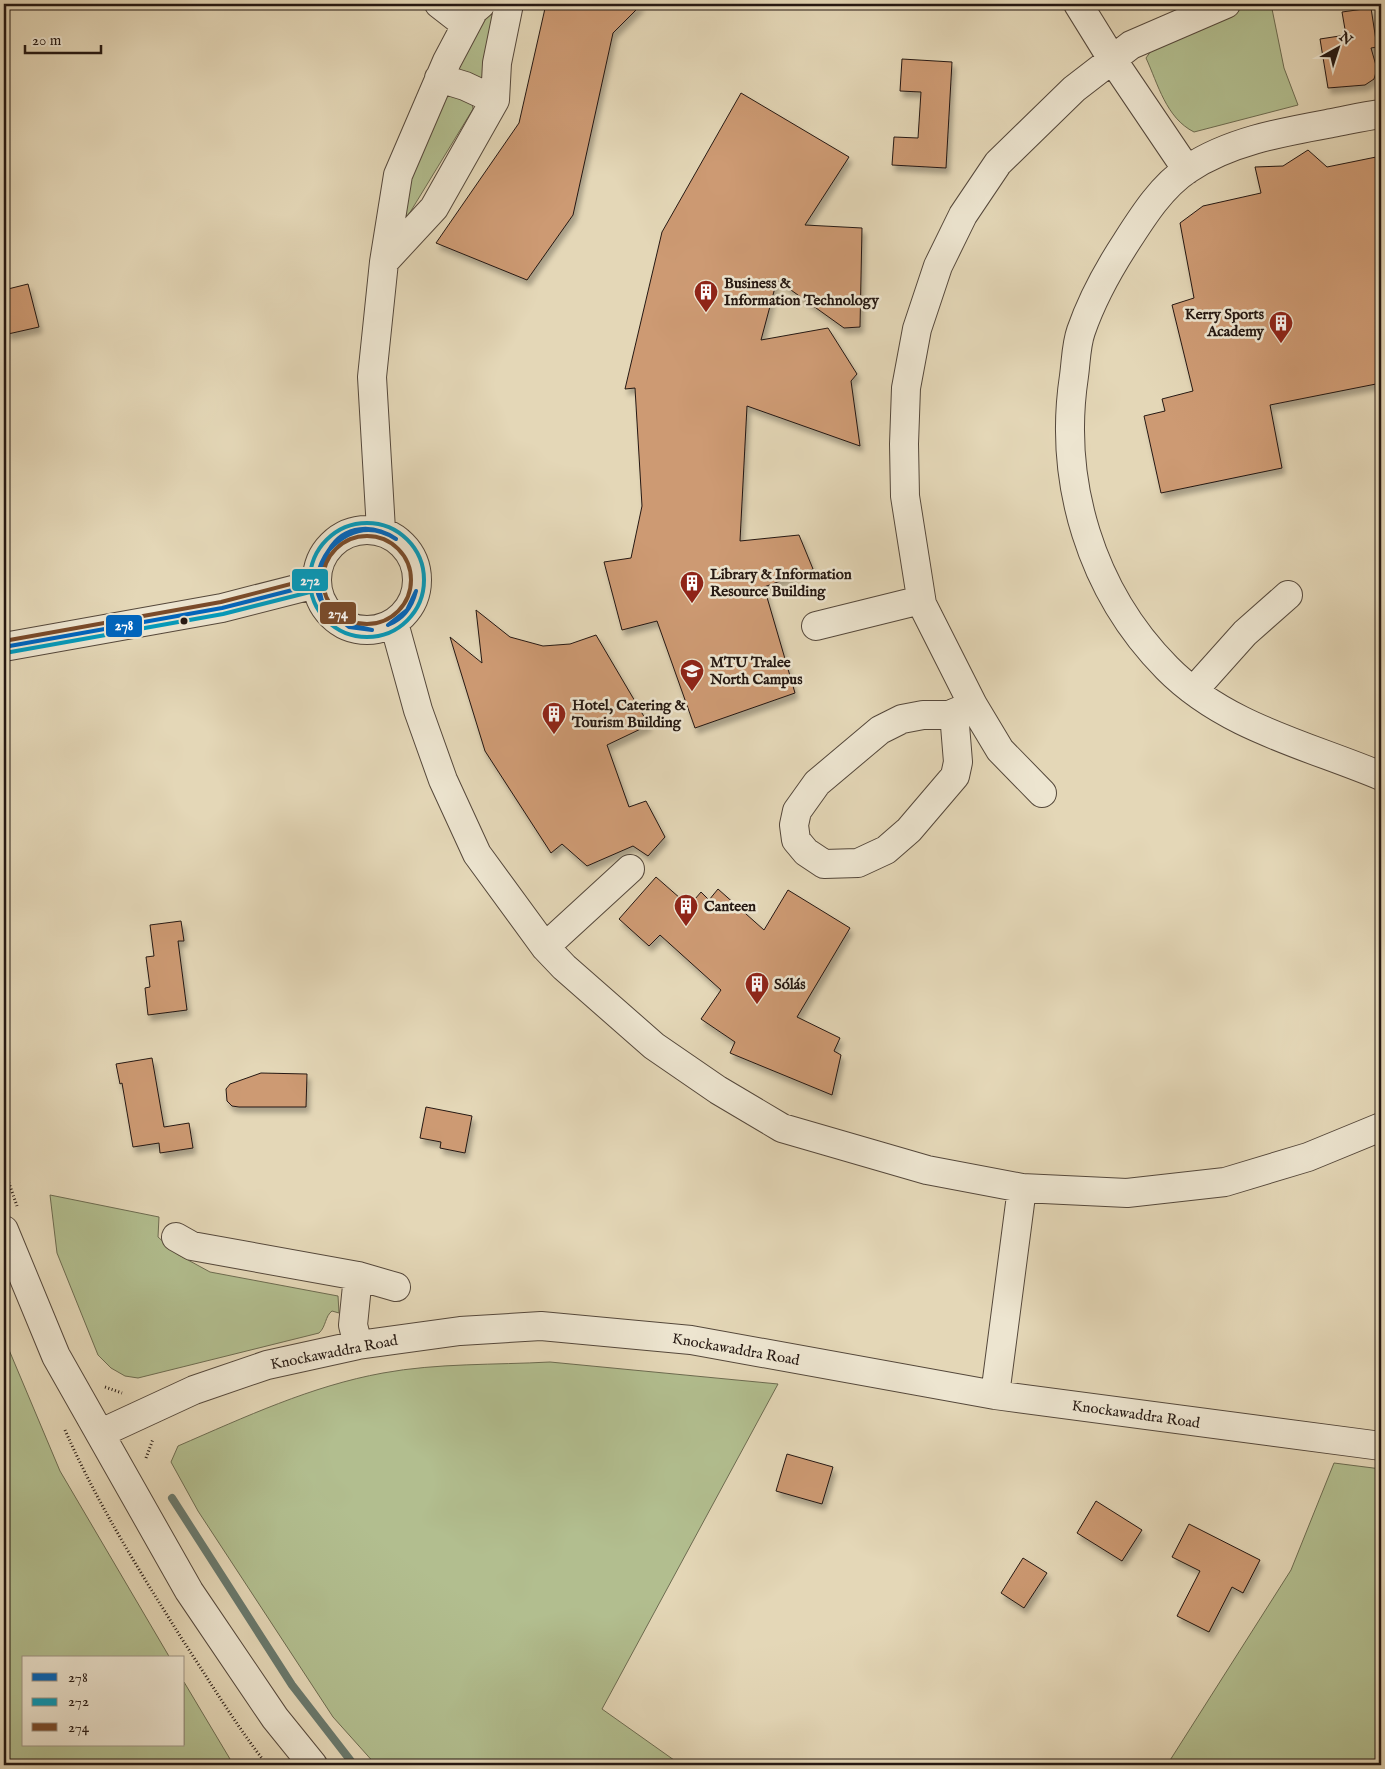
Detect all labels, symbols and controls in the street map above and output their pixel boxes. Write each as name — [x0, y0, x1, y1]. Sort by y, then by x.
scale bar — [25, 22, 101, 54]
north arrow — [1312, 22, 1362, 72]
text: N — [1334, 27, 1356, 49]
text: 20 m — [32, 31, 62, 50]
place label: Business & Information Technology — [724, 274, 879, 310]
building icon: Business & Information Technology — [693, 279, 719, 313]
place label: Kerry Sports Academy — [1185, 305, 1265, 341]
building icon: Kerry Sports Academy — [1268, 310, 1294, 344]
place label: Library & Information Resource Building — [710, 565, 852, 601]
line badge: 272 — [291, 568, 329, 592]
building icon: Library & Information Resource Building — [679, 570, 705, 604]
text: 272 — [300, 572, 320, 590]
line badge: 274 — [319, 601, 357, 625]
text: 274 — [328, 605, 349, 623]
line badge: 278 — [105, 614, 143, 638]
unlabelled marker — [179, 616, 189, 626]
text: 278 — [115, 617, 134, 635]
place label: MTU Tralee North Campus — [709, 653, 803, 689]
school or university icon: MTU Tralee North Campus — [679, 658, 705, 692]
place label: Hotel, Catering & Tourism Building — [571, 696, 687, 732]
building icon: Hotel, Catering & Tourism Building — [541, 701, 567, 735]
building icon: Canteen — [673, 893, 699, 927]
place label: Canteen — [704, 897, 756, 916]
building icon: Sólás — [744, 971, 770, 1005]
place label: Sólás — [774, 975, 806, 994]
street label: Knockawaddra Road — [671, 1329, 802, 1370]
street label: Knockawaddra Road — [269, 1331, 400, 1374]
street label: Knockawaddra Road — [1071, 1396, 1202, 1433]
legend — [22, 1656, 185, 1746]
text: 278 — [68, 1668, 88, 1687]
text: 272 — [68, 1692, 89, 1711]
text: 274 — [68, 1718, 90, 1737]

